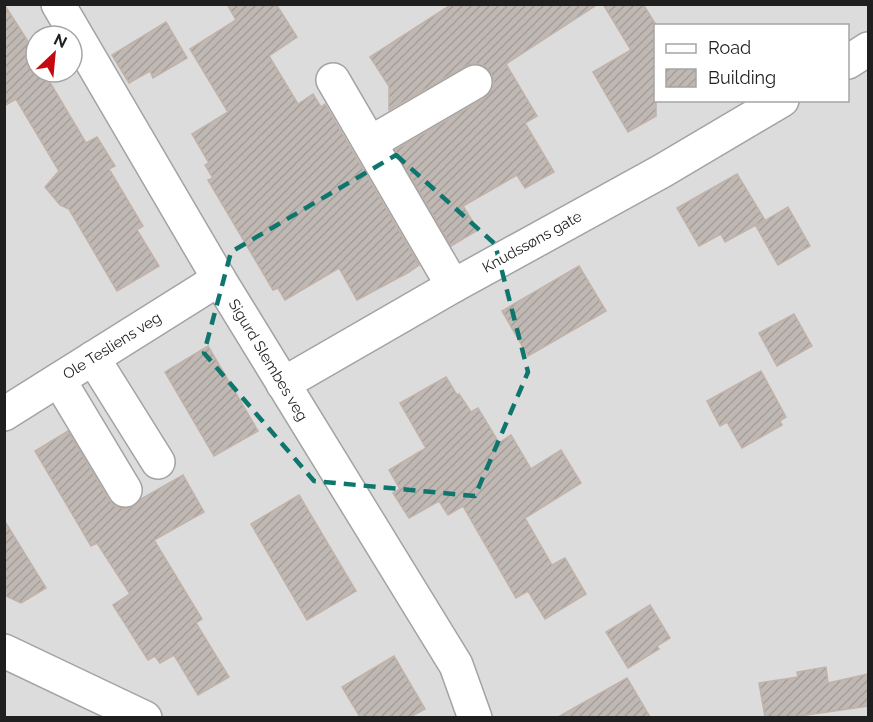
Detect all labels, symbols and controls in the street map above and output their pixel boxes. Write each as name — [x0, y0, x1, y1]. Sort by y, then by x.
north arrow — [24, 24, 84, 84]
legend — [654, 24, 849, 102]
text: N — [51, 30, 70, 52]
text: Road — [708, 37, 751, 58]
text: Building — [708, 67, 776, 88]
street label: Knudssøns gate — [479, 207, 585, 277]
street label: Sigurd Slembes veg — [224, 296, 312, 424]
street label: Ole Tesliens veg — [60, 309, 164, 383]

